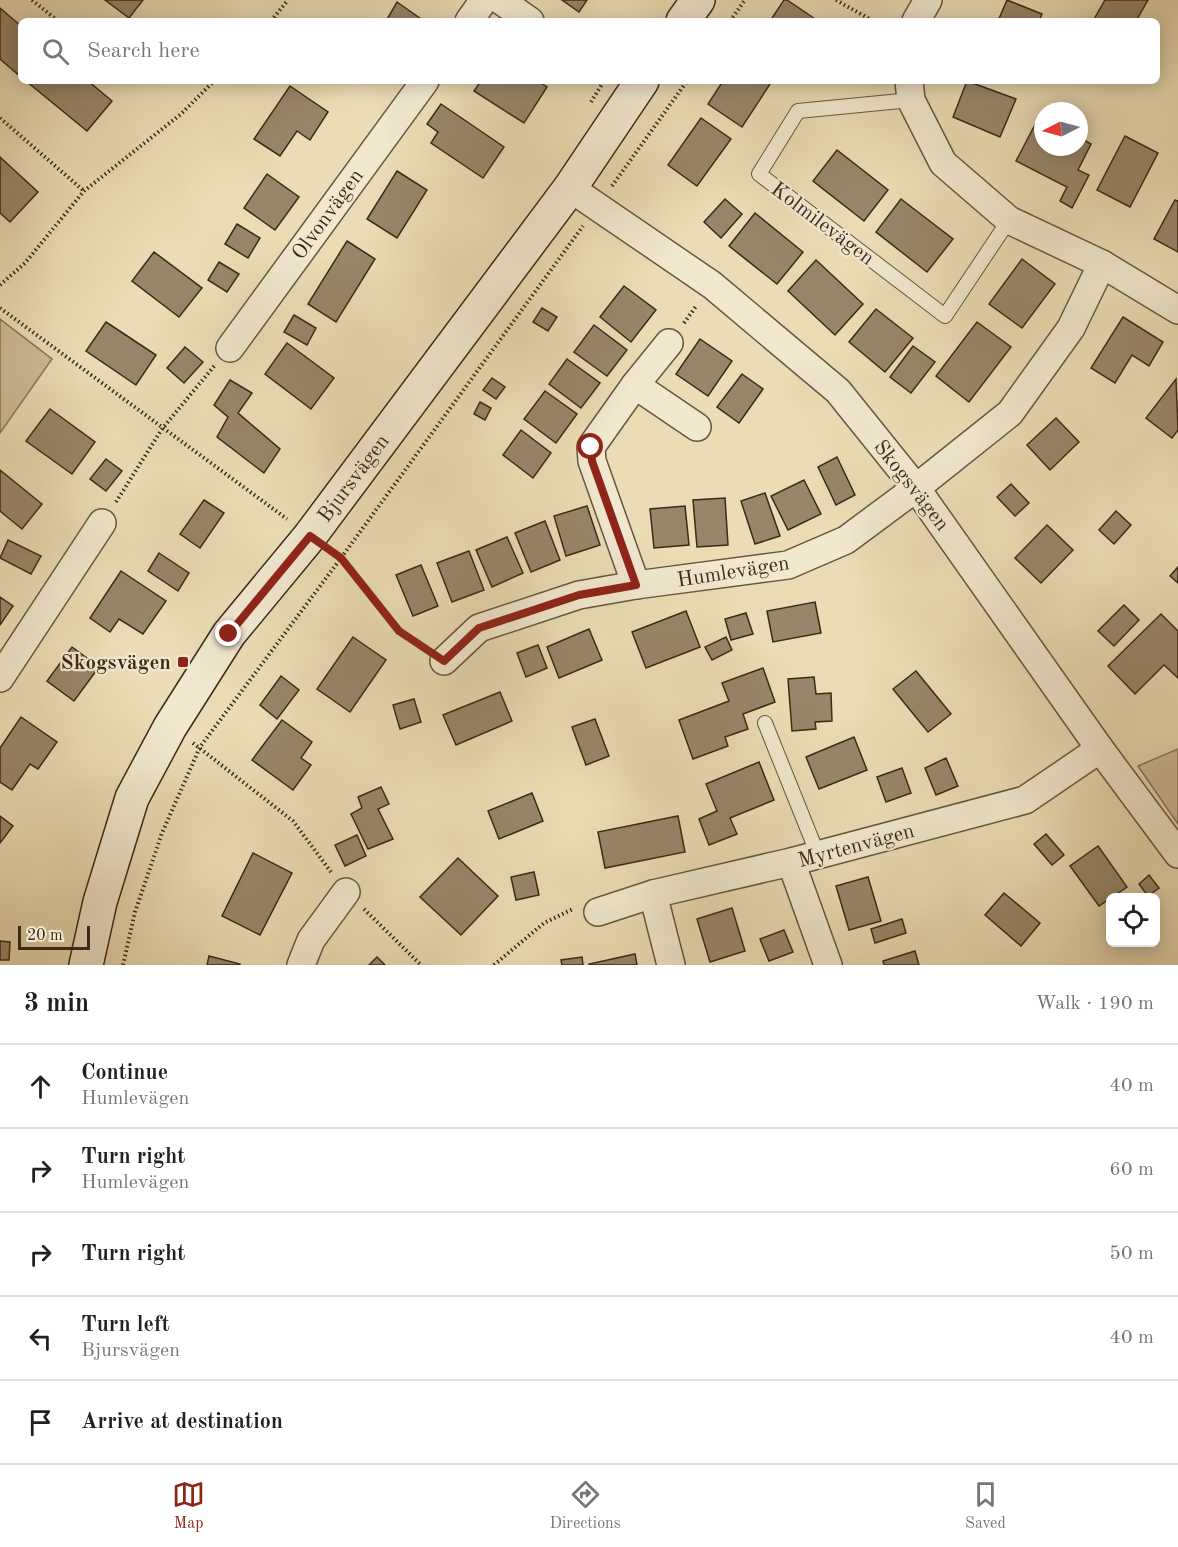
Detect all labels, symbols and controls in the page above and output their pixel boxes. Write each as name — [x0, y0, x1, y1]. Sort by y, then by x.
search box — [18, 18, 1160, 84]
icon: search — [39, 35, 72, 68]
text: Search here — [87, 40, 200, 62]
north arrow — [1034, 102, 1088, 156]
street label: Olvonvägen — [289, 166, 368, 264]
street label: Kolmilevägen — [766, 179, 878, 270]
street label: Bjursvägen — [315, 431, 394, 527]
route start — [577, 433, 603, 459]
street label: Skogsvägen — [869, 437, 953, 535]
street label: Humlevägen — [675, 553, 791, 592]
route end — [215, 620, 241, 646]
place label: Skogsvägen — [61, 653, 171, 674]
marker: Skogsvägen — [176, 655, 190, 669]
street label: Myrtenvägen — [796, 821, 917, 872]
map controls — [1106, 893, 1160, 947]
button: locate — [1106, 893, 1160, 947]
scale bar — [18, 923, 90, 950]
text: 20 m — [27, 928, 63, 944]
text: 3 min — [24, 991, 89, 1017]
text: Walk · 190 m — [1035, 994, 1154, 1014]
text: Continue — [81, 1062, 168, 1084]
icon: ahead — [24, 1070, 57, 1103]
text: 40 m — [1109, 1076, 1154, 1096]
text: Humlevägen — [81, 1089, 189, 1109]
text: Turn right — [81, 1146, 185, 1168]
icon: right — [24, 1154, 57, 1187]
text: 60 m — [1109, 1160, 1154, 1180]
text: Humlevägen — [81, 1173, 189, 1193]
icon: right — [24, 1238, 57, 1271]
text: Turn right — [81, 1243, 185, 1265]
text: 50 m — [1109, 1244, 1154, 1264]
text: Turn left — [81, 1314, 170, 1336]
icon: left — [24, 1322, 57, 1355]
text: 40 m — [1109, 1328, 1154, 1348]
text: Bjursvägen — [81, 1341, 180, 1361]
icon: arrive — [24, 1406, 57, 1439]
text: Arrive at destination — [81, 1411, 283, 1433]
tab: Map — [172, 1478, 205, 1534]
tab: Directions — [550, 1478, 621, 1534]
tab: Saved — [965, 1478, 1006, 1534]

